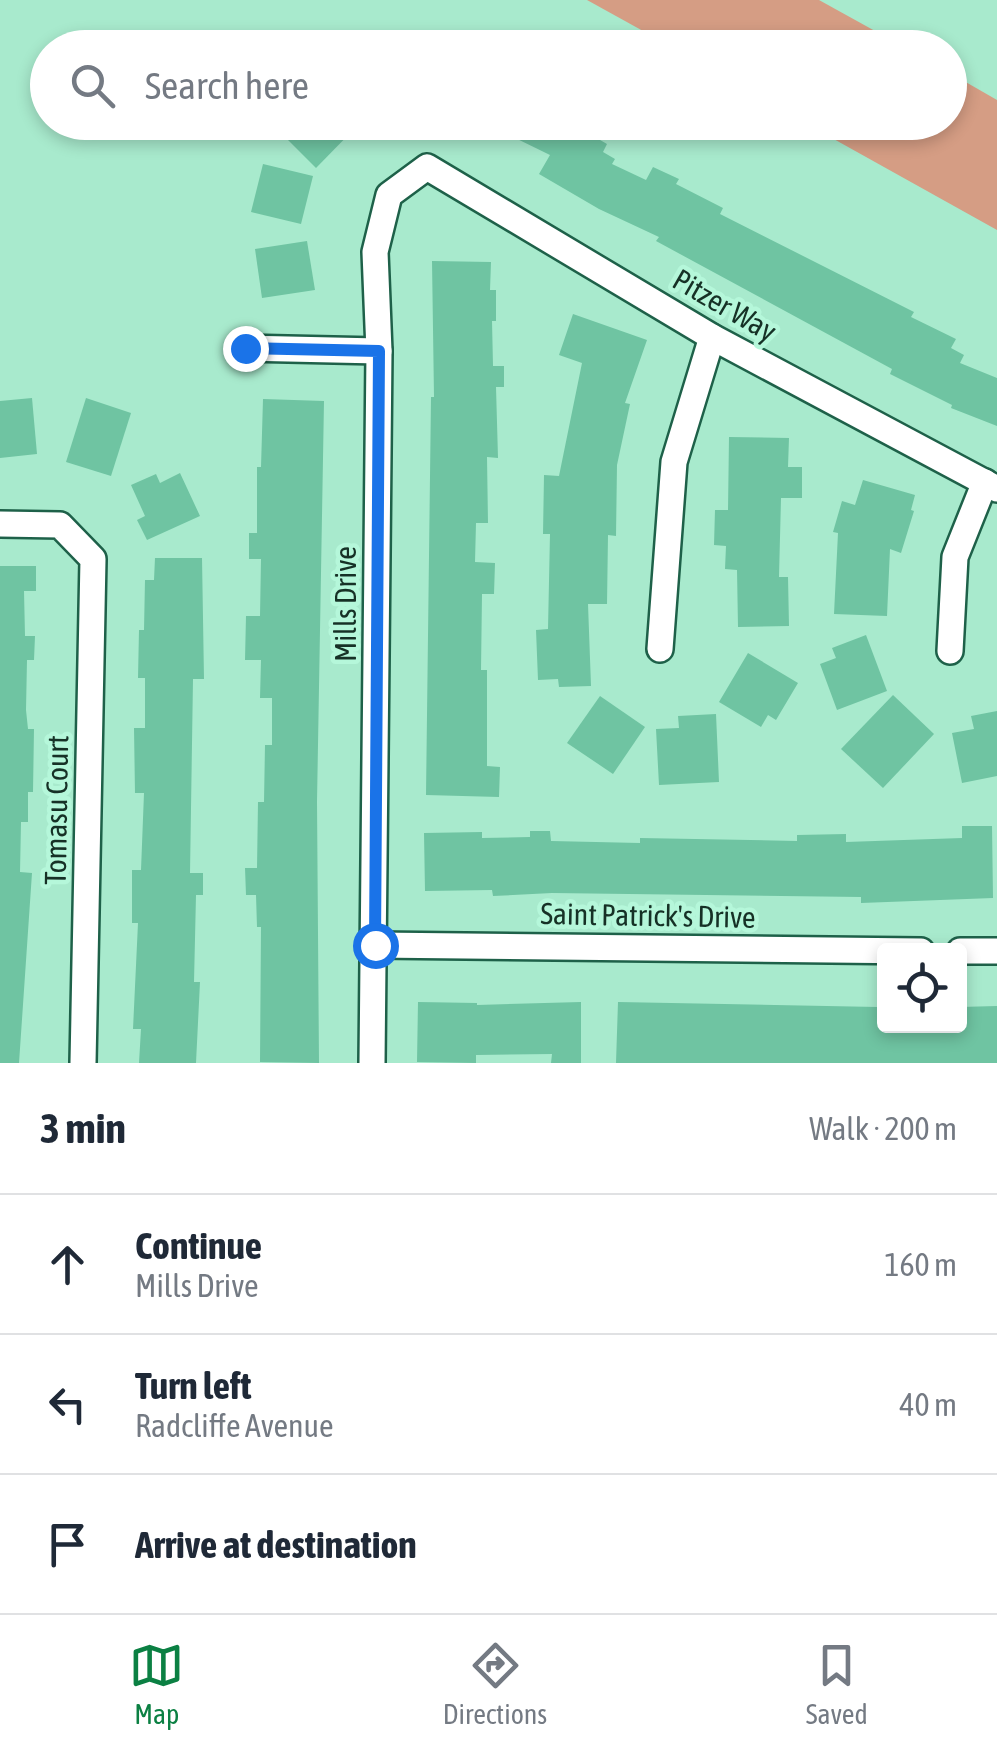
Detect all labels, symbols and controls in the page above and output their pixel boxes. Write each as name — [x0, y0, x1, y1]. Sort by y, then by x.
search box — [30, 30, 967, 140]
icon: search — [65, 58, 120, 113]
text: Search here — [145, 64, 309, 107]
street label: Pitzer Way — [667, 262, 783, 348]
route end — [223, 326, 269, 372]
street label: Mills Drive — [328, 546, 362, 662]
street label: Tomasu Court — [38, 735, 74, 885]
street label: Saint Patrick's Drive — [540, 896, 756, 934]
route start — [353, 923, 399, 969]
map controls — [877, 943, 967, 1033]
button: locate — [877, 943, 967, 1033]
text: 3 min — [40, 1104, 126, 1152]
text: Walk · 200 m — [809, 1110, 957, 1147]
text: Continue — [135, 1224, 262, 1267]
icon: ahead — [40, 1237, 95, 1292]
text: 160 m — [884, 1246, 957, 1283]
text: Mills Drive — [135, 1267, 259, 1304]
text: Turn left — [135, 1364, 251, 1407]
icon: left — [40, 1377, 95, 1432]
text: 40 m — [899, 1386, 957, 1423]
text: Radcliffe Avenue — [135, 1407, 334, 1444]
icon: arrive — [40, 1517, 95, 1572]
text: Arrive at destination — [135, 1523, 417, 1566]
tab: Map — [129, 1638, 184, 1730]
tab: Directions — [443, 1638, 547, 1730]
tab: Saved — [806, 1638, 868, 1730]

